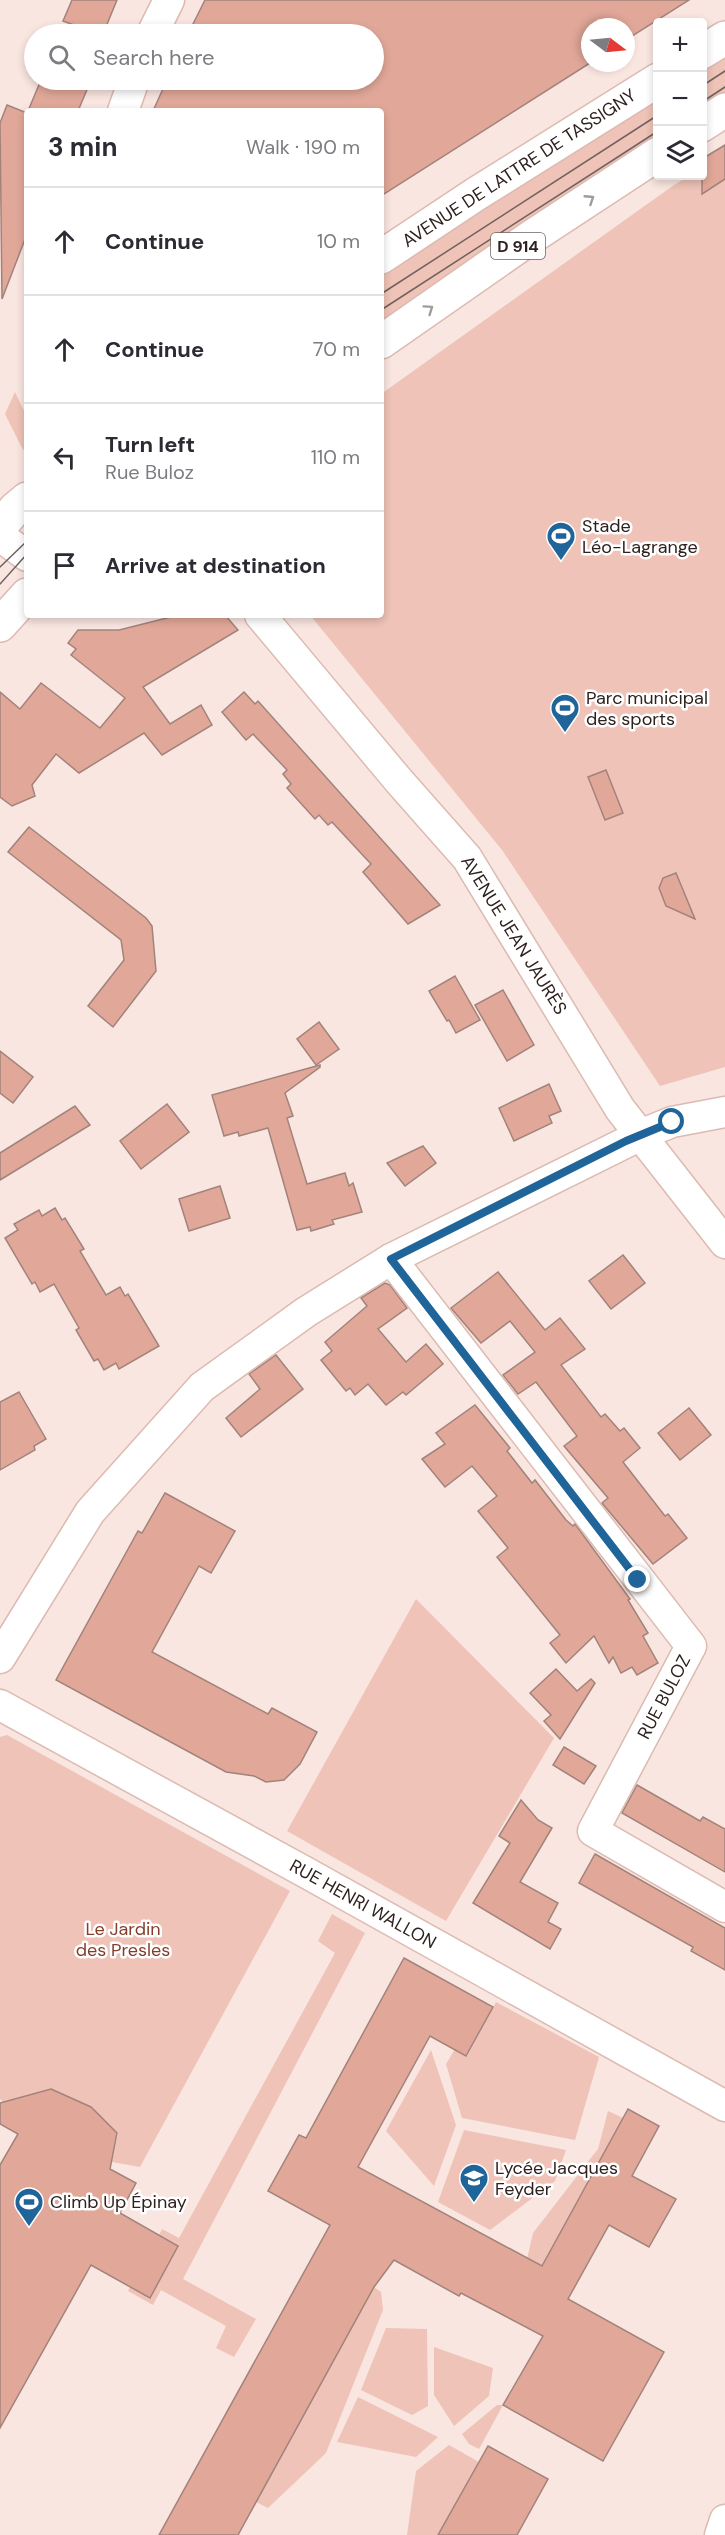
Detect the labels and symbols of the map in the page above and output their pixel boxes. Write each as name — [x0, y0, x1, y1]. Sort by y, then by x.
north arrow — [581, 18, 635, 72]
street label: AVENUE DE LATTRE DE TASSIGNY — [397, 83, 641, 253]
one-way arrow — [584, 194, 594, 206]
road number: D 914 — [491, 233, 545, 259]
one-way arrow — [422, 305, 433, 316]
place label: Stade Léo-Lagrange — [582, 514, 698, 559]
sports icon: Stade Léo-Lagrange — [545, 520, 577, 562]
place label: Parc municipal des sports — [586, 686, 708, 731]
sports icon: Parc municipal des sports — [549, 692, 581, 734]
street label: AVENUE JEAN JAURÈS — [455, 851, 573, 1019]
route start — [658, 1108, 684, 1134]
route end — [624, 1566, 650, 1592]
street label: RUE BULOZ — [632, 1651, 696, 1743]
street label: RUE HENRI WALLON — [285, 1854, 441, 1954]
park label: Le Jardin des Presles — [76, 1917, 170, 1962]
place label: Lycée Jacques Feyder — [495, 2156, 618, 2201]
school or university icon: Lycée Jacques Feyder — [458, 2162, 490, 2204]
sports icon: Climb Up Épinay — [13, 2186, 45, 2228]
place label: Climb Up Épinay — [50, 2190, 187, 2214]

